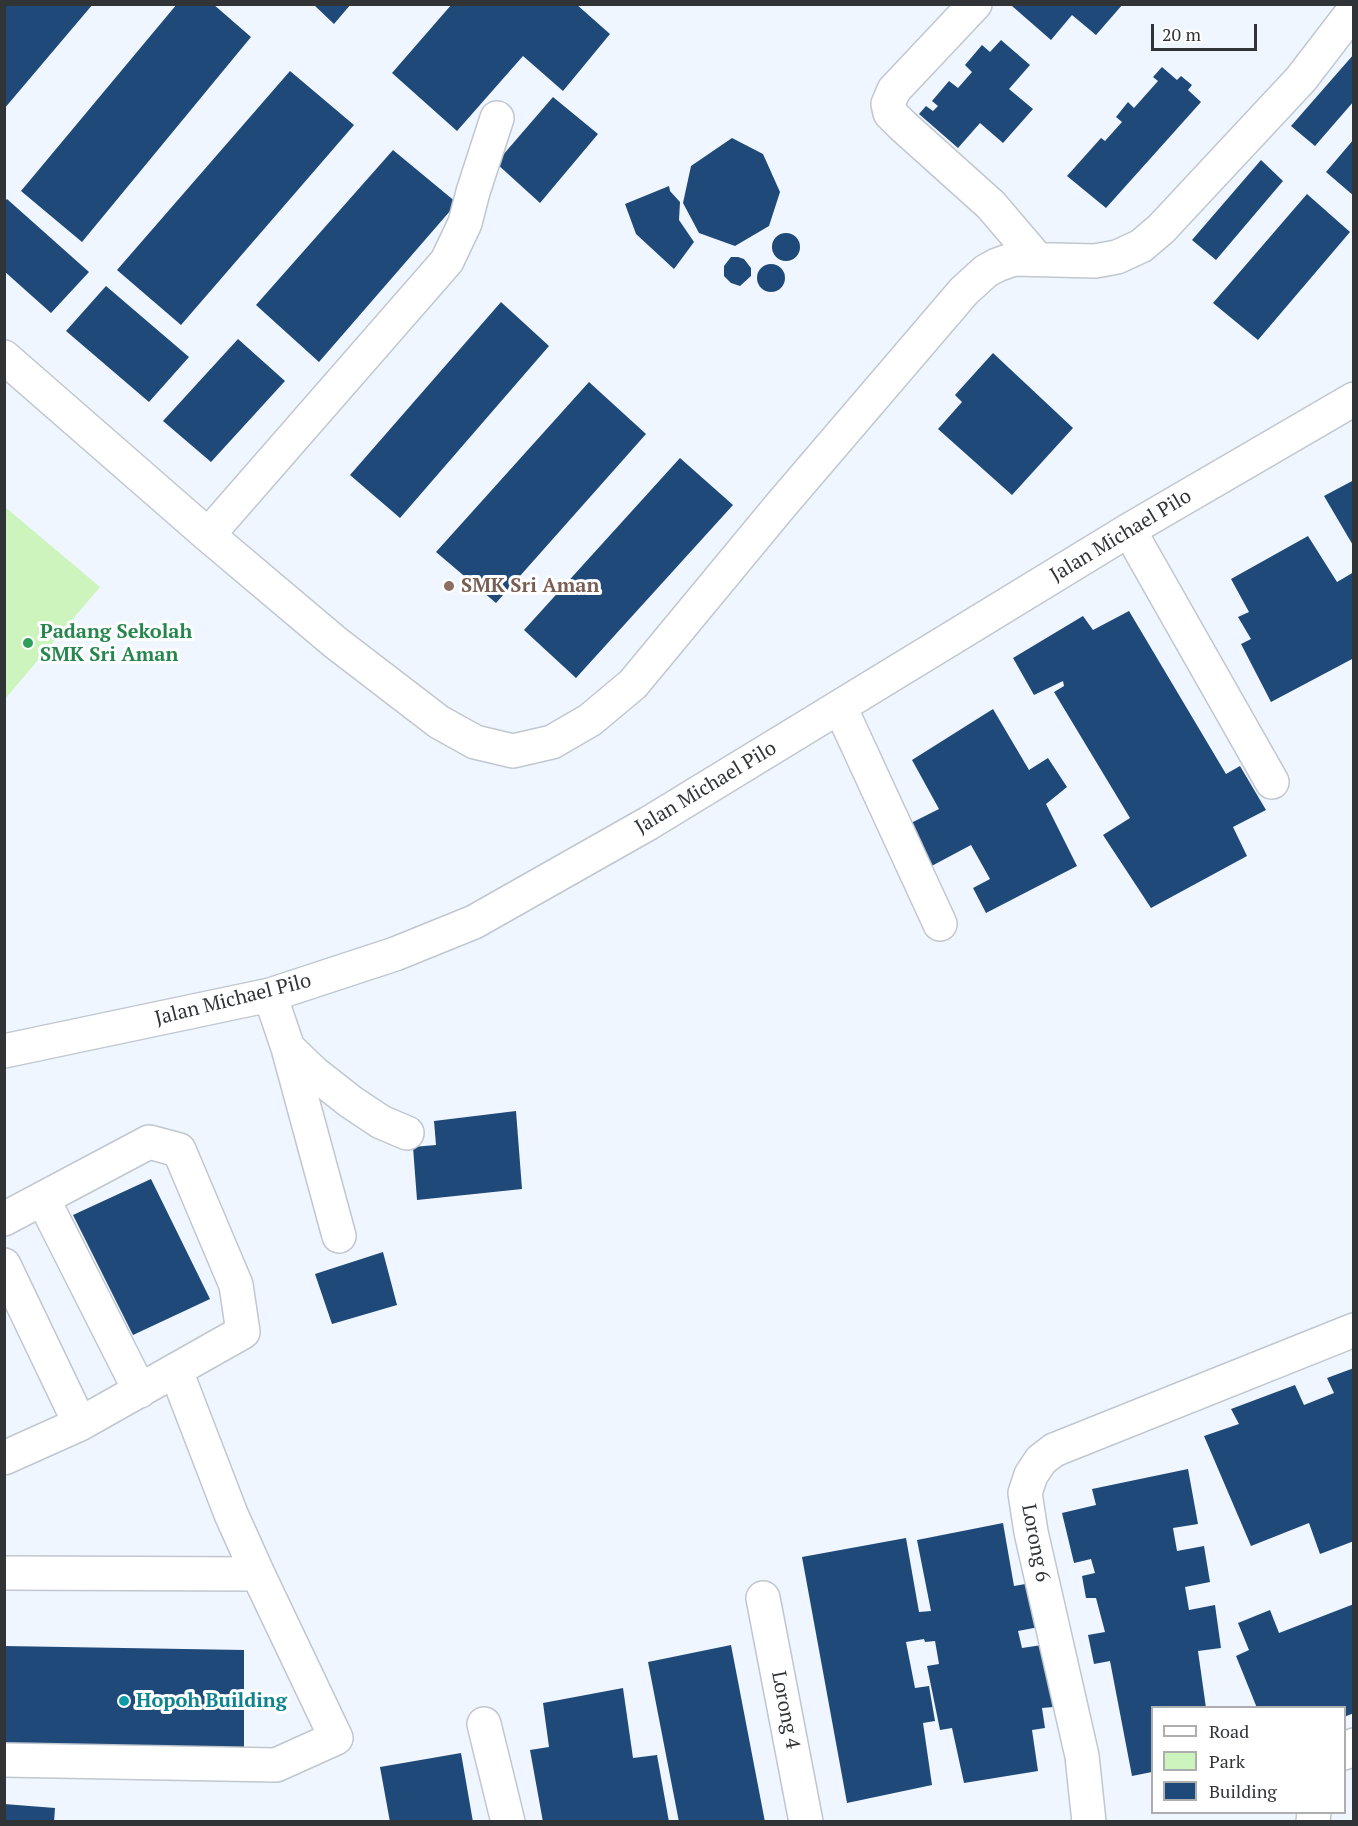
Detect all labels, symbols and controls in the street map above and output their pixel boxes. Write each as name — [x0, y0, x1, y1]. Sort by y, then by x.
scale bar — [1154, 12, 1260, 50]
text: 20 m — [1162, 22, 1201, 46]
street label: Jalan Michael Pilo — [1046, 484, 1196, 588]
place label: SMK Sri Aman — [461, 574, 599, 598]
marker: SMK Sri Aman — [442, 579, 456, 593]
place label: Padang Sekolah SMK Sri Aman — [40, 620, 192, 667]
marker: Padang Sekolah SMK Sri Aman — [21, 636, 35, 650]
street label: Jalan Michael Pilo — [631, 736, 781, 840]
street label: Jalan Michael Pilo — [152, 969, 314, 1031]
street label: Lorong 6 — [1016, 1502, 1054, 1584]
street label: Lorong 4 — [766, 1669, 804, 1751]
place label: Hopoh Building — [136, 1689, 287, 1713]
marker: Hopoh Building — [117, 1694, 131, 1708]
legend — [1151, 1706, 1346, 1814]
text: Road — [1209, 1719, 1249, 1743]
text: Park — [1209, 1749, 1245, 1773]
text: Building — [1209, 1779, 1277, 1803]

